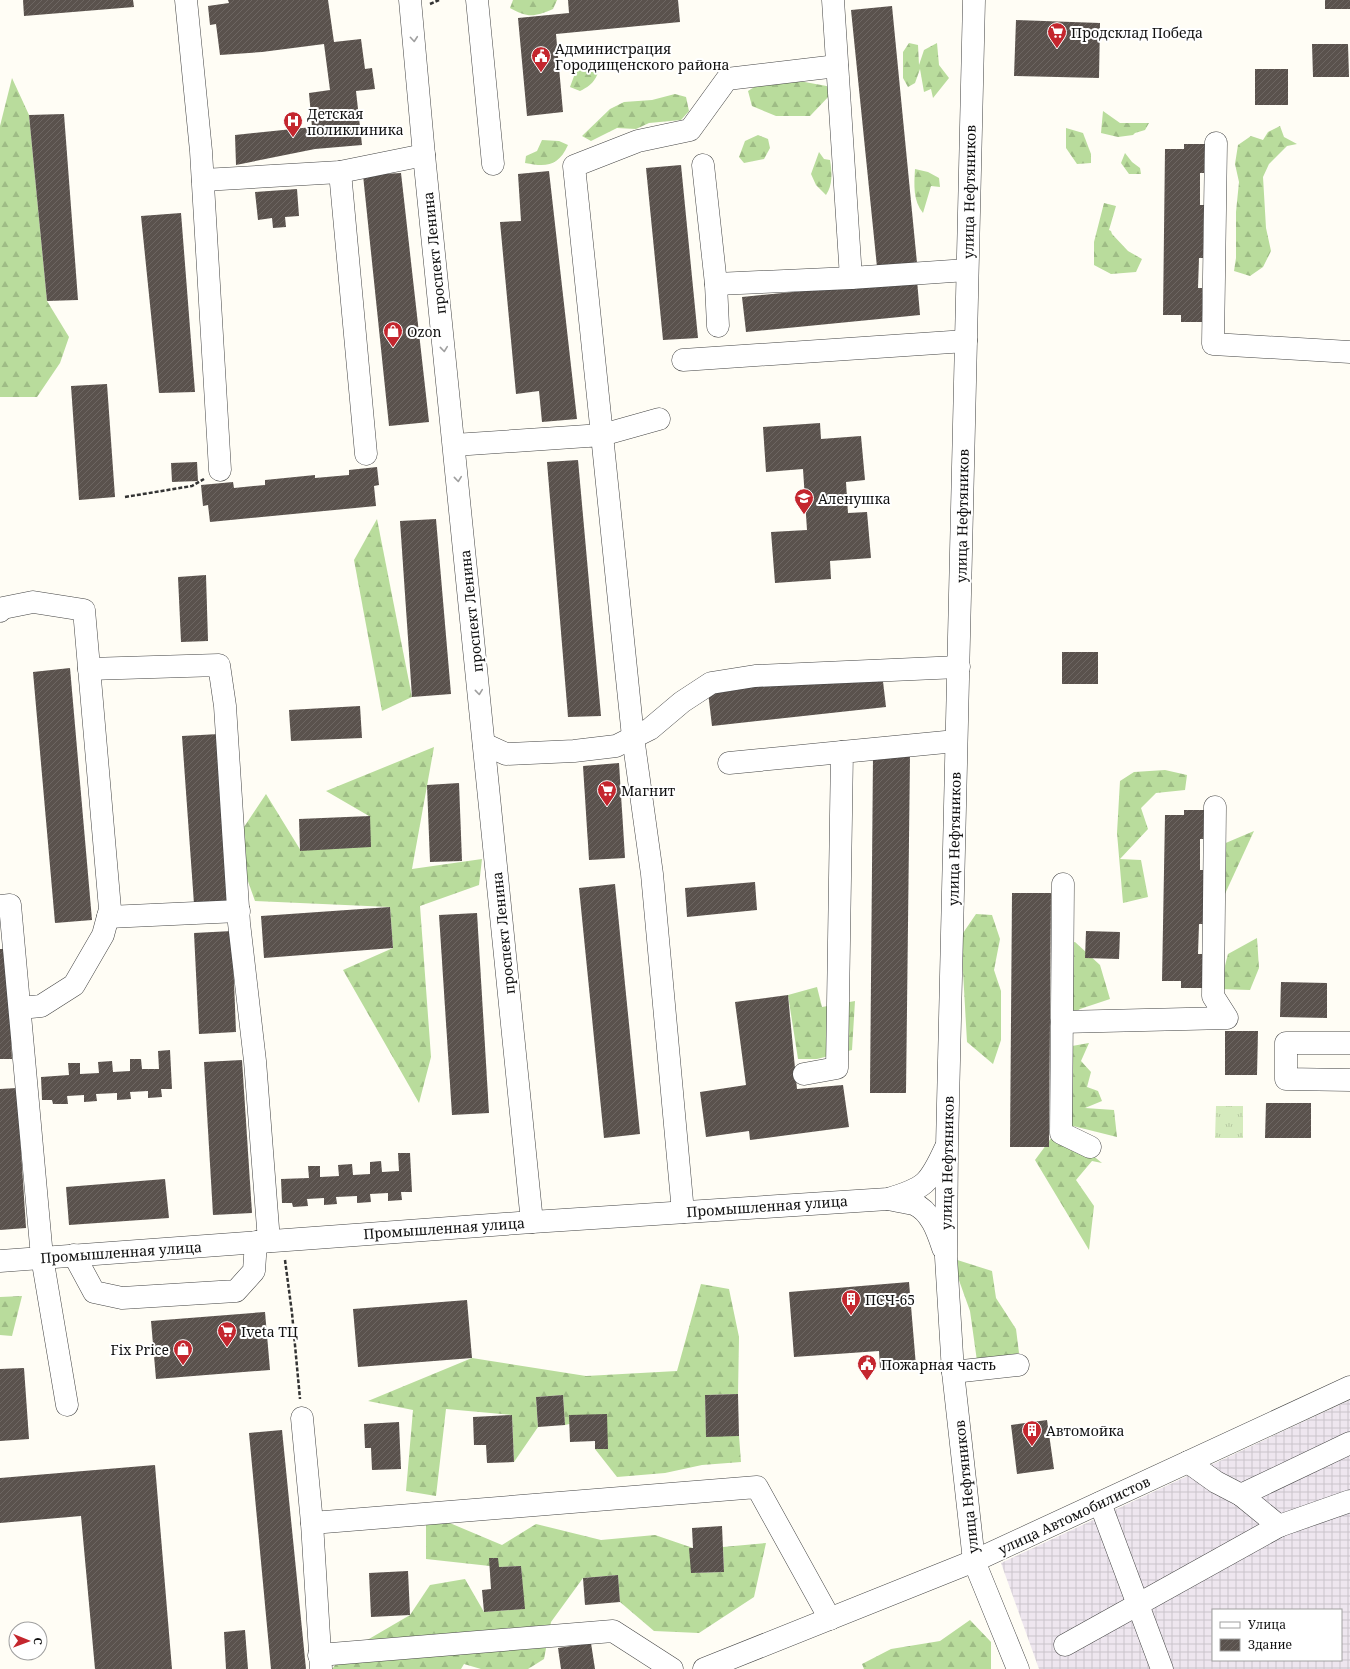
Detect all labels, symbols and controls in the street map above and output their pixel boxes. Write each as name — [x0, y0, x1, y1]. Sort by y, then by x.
supermarket icon: Продсклад Победа — [1046, 21, 1068, 49]
place label: Продсклад Победа — [1071, 23, 1203, 42]
one-way arrow — [409, 36, 418, 42]
place label: Администрация Городищенского района — [555, 39, 730, 74]
public building icon: Администрация Городищенского района — [530, 45, 552, 73]
place label: Детская поликлиника — [307, 104, 404, 139]
hospital icon: Детская поликлиника — [282, 110, 304, 138]
street label: улица Нефтяников — [958, 125, 980, 259]
street label: проспект Ленина — [418, 191, 450, 315]
shop icon: Ozon — [382, 320, 404, 348]
place label: Ozon — [407, 322, 442, 341]
one-way arrow — [440, 346, 449, 352]
street label: улица Нефтяников — [951, 449, 973, 583]
one-way arrow — [453, 476, 462, 482]
school or university icon: Аленушка — [793, 487, 815, 515]
place label: Аленушка — [818, 489, 891, 508]
street label: проспект Ленина — [455, 549, 487, 673]
one-way arrow — [474, 689, 483, 695]
street label: улица Нефтяников — [943, 772, 965, 906]
supermarket icon: Магнит — [596, 779, 618, 807]
place label: Магнит — [621, 781, 676, 800]
street label: проспект Ленина — [487, 871, 519, 995]
street label: улица Нефтяников — [936, 1096, 958, 1230]
street label: Промышленная улица — [686, 1191, 848, 1221]
street label: Промышленная улица — [363, 1213, 525, 1243]
street label: Промышленная улица — [40, 1237, 202, 1267]
building icon: ПСЧ-65 — [840, 1288, 862, 1316]
place label: ПСЧ-65 — [865, 1290, 915, 1309]
supermarket icon: Iveta ТЦ — [216, 1320, 238, 1348]
place label: Iveta ТЦ — [241, 1322, 298, 1341]
shop icon: Fix Price — [172, 1338, 194, 1366]
place label: Fix Price — [111, 1340, 169, 1359]
public building icon: Пожарная часть — [856, 1353, 878, 1381]
place label: Пожарная часть — [881, 1355, 996, 1374]
street label: улица Нефтяников — [950, 1419, 982, 1555]
building icon: Автомойка — [1021, 1419, 1043, 1447]
place label: Автомойка — [1046, 1421, 1125, 1440]
street label: улица Автомобилистов — [995, 1471, 1153, 1559]
legend — [1212, 1609, 1342, 1661]
text: Улица — [1248, 1616, 1286, 1633]
north arrow — [8, 1621, 48, 1661]
text: Здание — [1248, 1636, 1292, 1653]
text: С — [31, 1637, 46, 1645]

